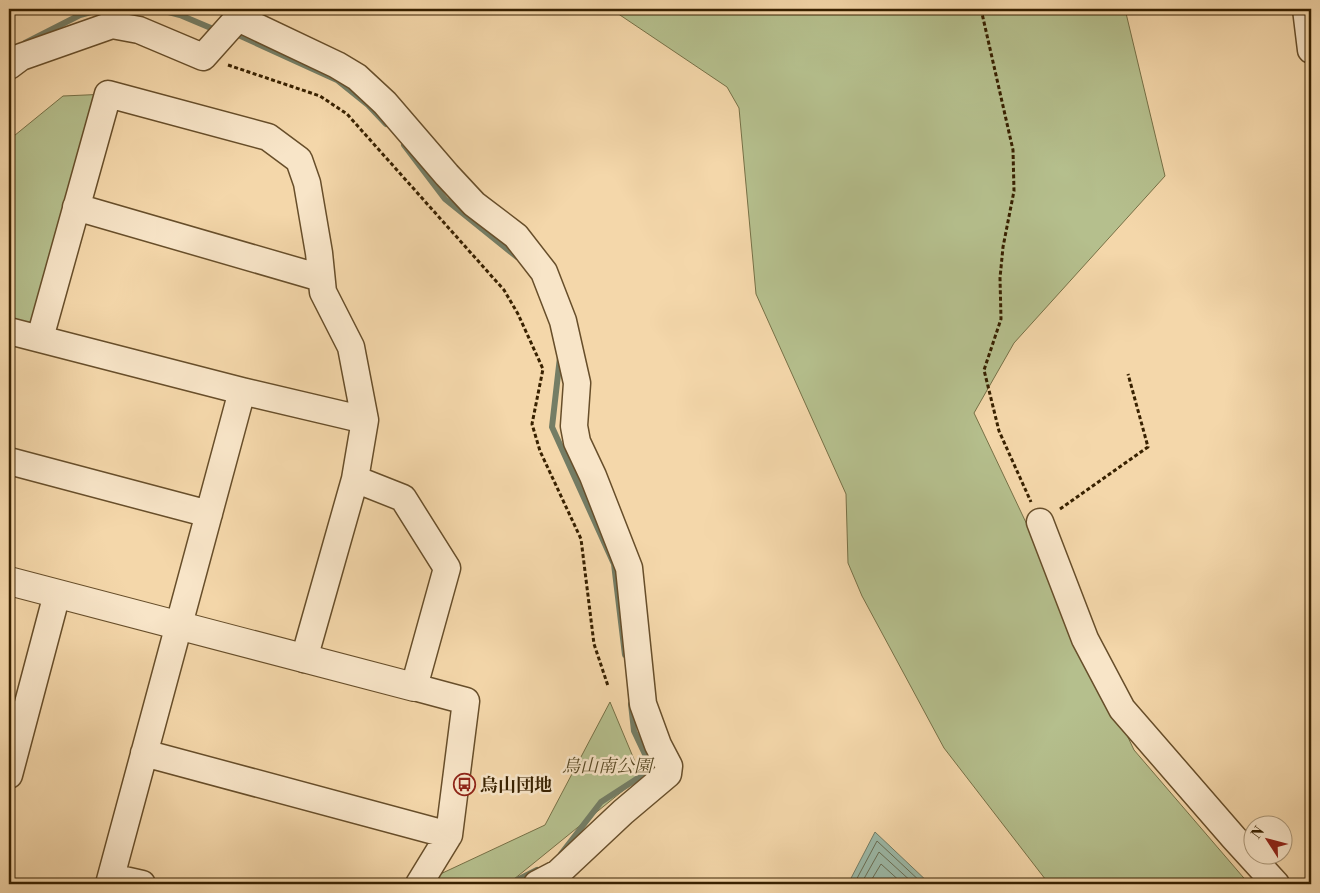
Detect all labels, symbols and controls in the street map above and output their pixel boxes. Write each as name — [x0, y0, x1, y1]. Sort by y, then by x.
park label: 烏山南公園 — [562, 755, 655, 778]
bus stop icon: 烏山団地 — [452, 773, 476, 797]
place label: 烏山団地 — [480, 774, 552, 797]
north arrow — [1242, 816, 1292, 866]
text: N — [1248, 823, 1269, 843]

